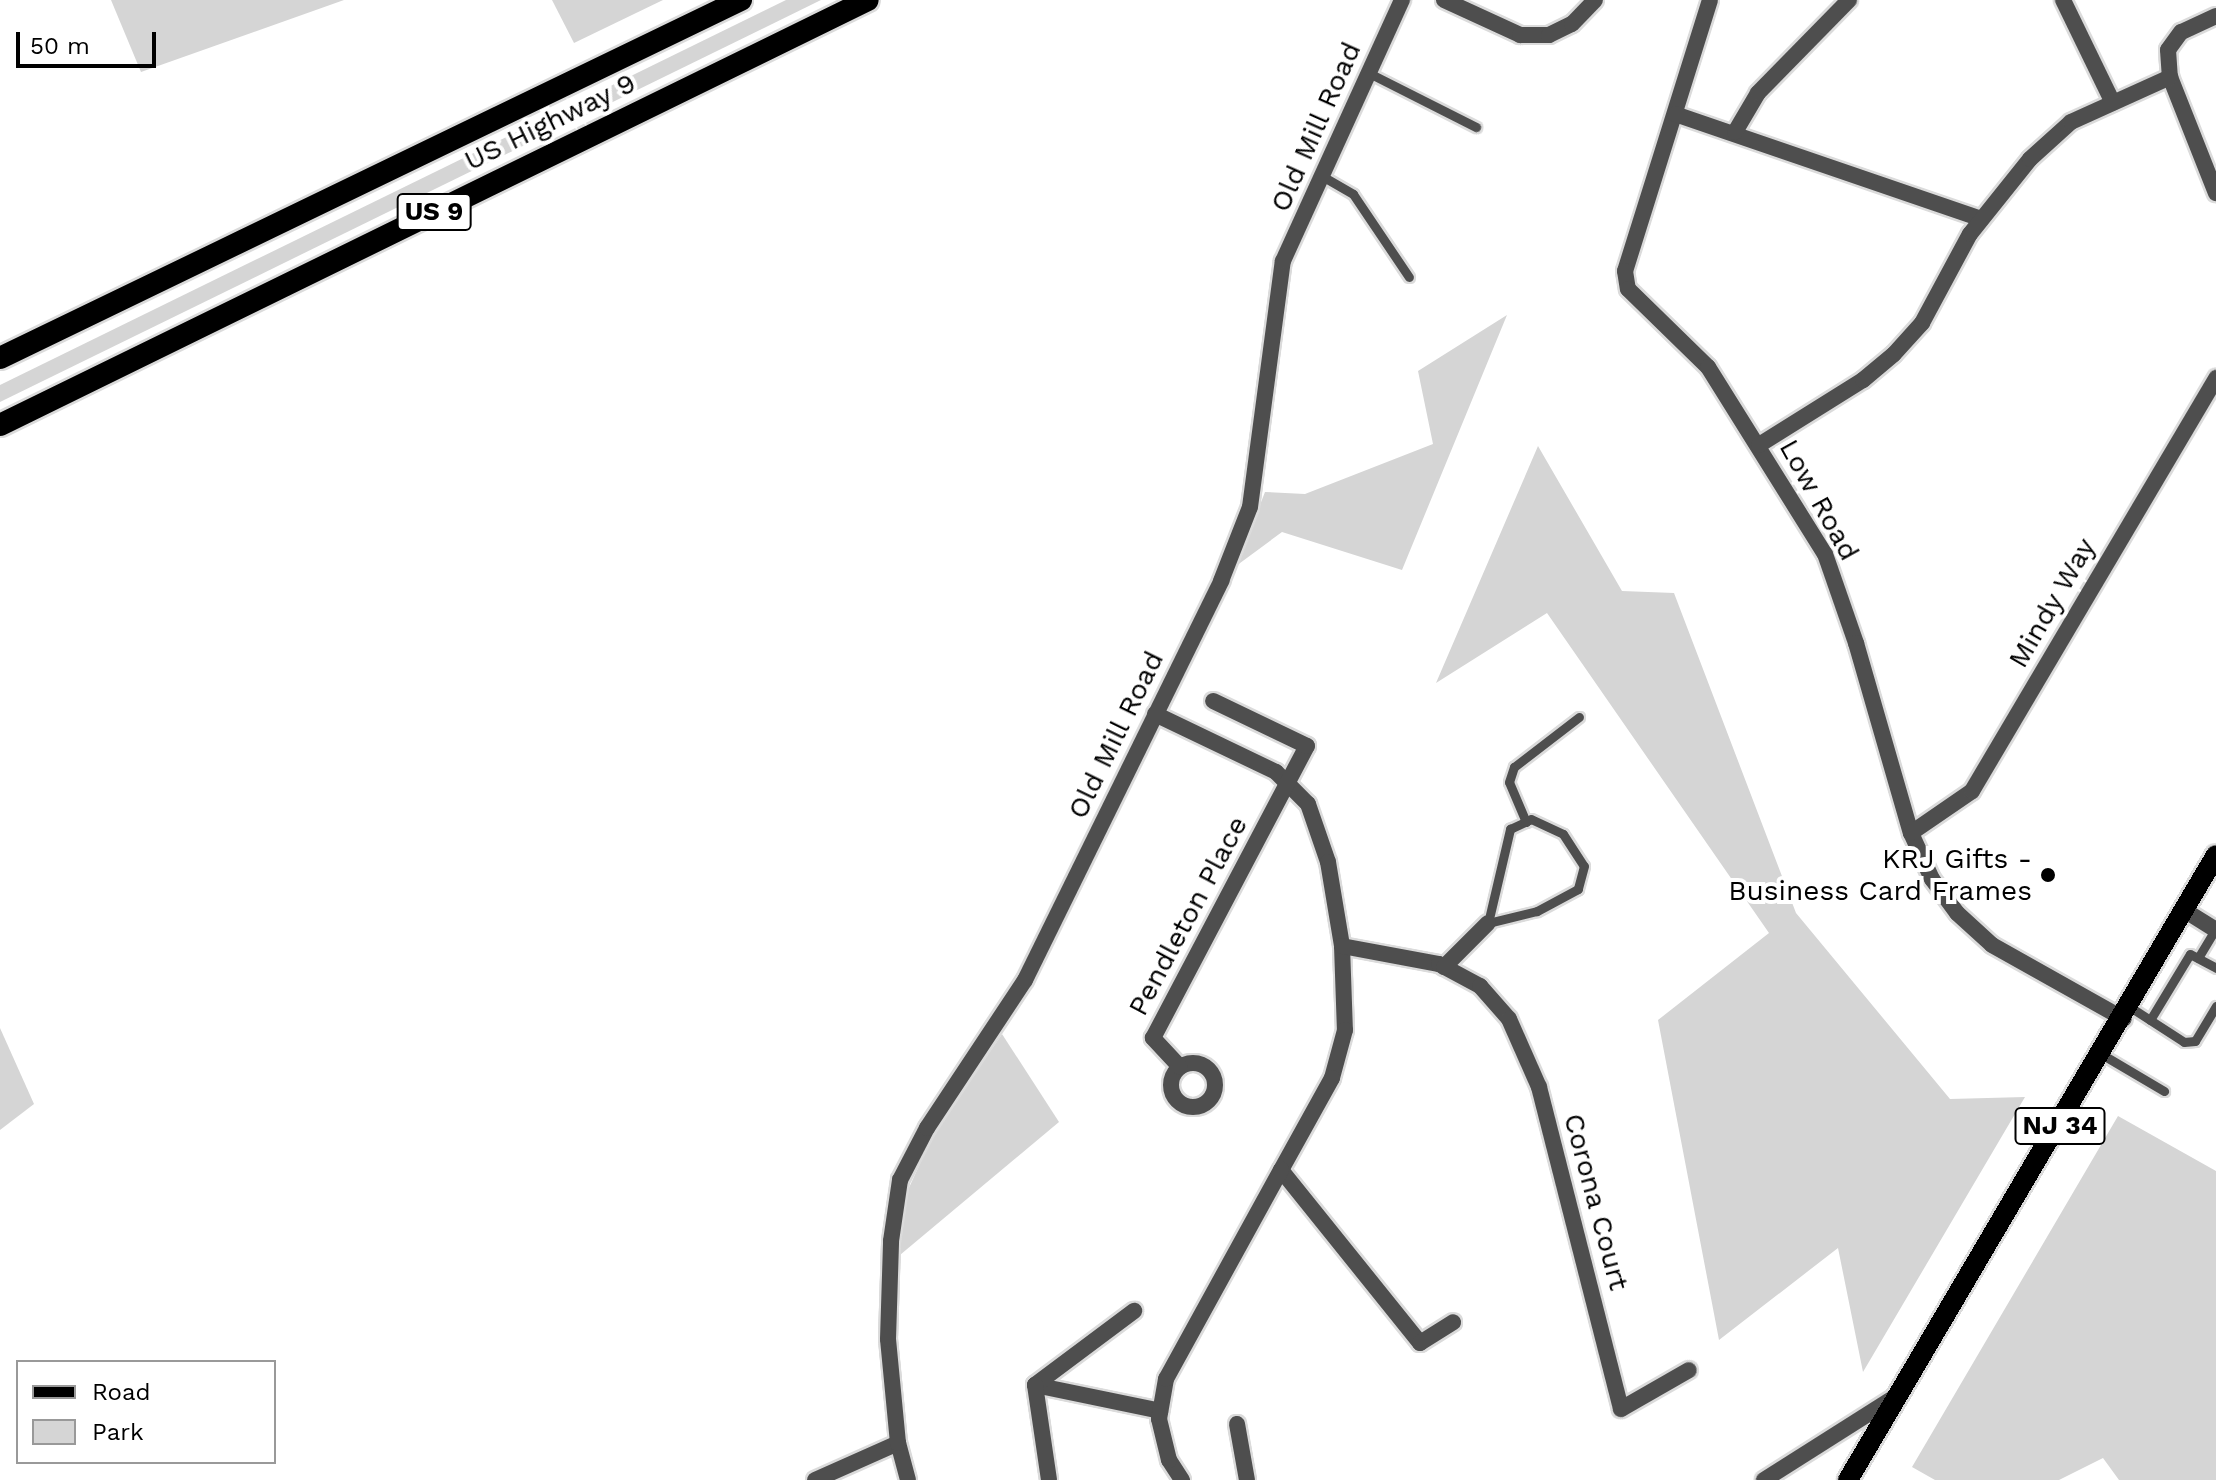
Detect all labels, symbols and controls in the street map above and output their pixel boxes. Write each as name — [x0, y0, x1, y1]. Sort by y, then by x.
scale bar — [20, 16, 160, 66]
text: 50 m — [30, 32, 90, 60]
street label: Old Mill Road — [1263, 37, 1369, 217]
street label: US Highway 9 — [459, 66, 641, 178]
road number: US 9 — [396, 190, 472, 234]
street label: Low Road — [1772, 433, 1866, 567]
street label: Mindy Way — [2001, 532, 2103, 674]
street label: Old Mill Road — [1061, 645, 1171, 825]
street label: Pendleton Place — [1121, 811, 1255, 1021]
place label: KRJ Gifts - Business Card Frames — [1728, 842, 2032, 908]
marker: KRJ Gifts - Business Card Frames — [2039, 866, 2057, 884]
road number: NJ 34 — [2014, 1104, 2106, 1148]
street label: Corona Court — [1556, 1110, 1636, 1294]
legend — [16, 1360, 276, 1464]
text: Road — [92, 1378, 151, 1406]
text: Park — [92, 1418, 144, 1446]

